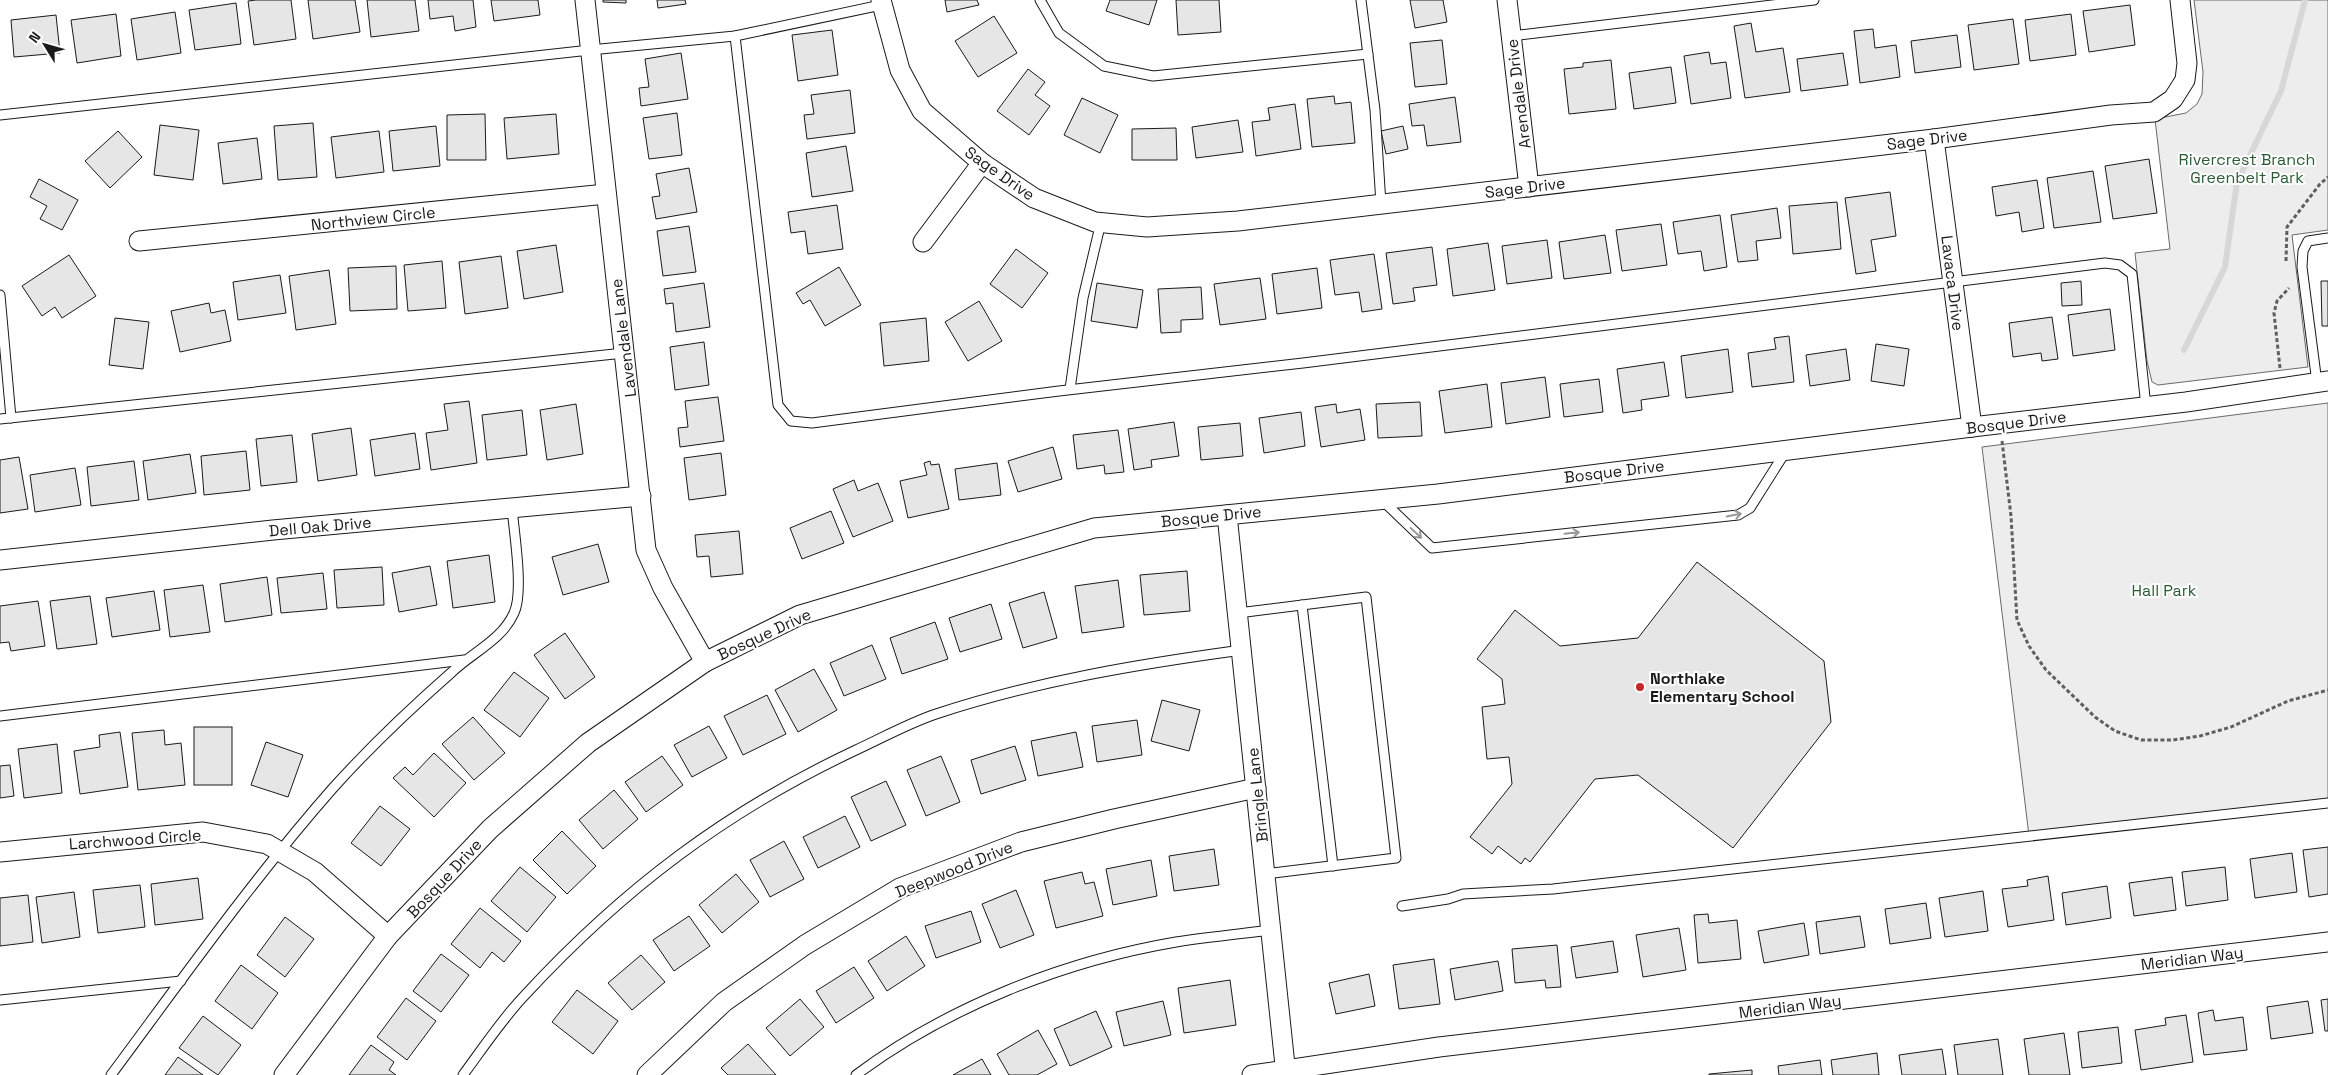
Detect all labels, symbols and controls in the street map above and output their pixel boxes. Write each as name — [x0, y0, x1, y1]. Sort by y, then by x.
north arrow — [20, 20, 70, 70]
text: N — [25, 28, 45, 46]
street label: Arendale Drive — [1501, 38, 1536, 150]
street label: Sage Drive — [1886, 124, 1969, 155]
street label: Sage Drive — [961, 142, 1039, 205]
park label: Rivercrest Branch Greenbelt Park — [2179, 149, 2315, 188]
street label: Sage Drive — [1484, 172, 1567, 203]
street label: Northview Circle — [310, 202, 436, 235]
street label: Lavaca Drive — [1936, 234, 1969, 332]
street label: Lavendale Lane — [606, 277, 641, 398]
street label: Bosque Drive — [1965, 406, 2067, 439]
street label: Bosque Drive — [1563, 455, 1665, 488]
street label: Bosque Drive — [1160, 501, 1262, 532]
one-way arrow — [1725, 509, 1741, 519]
street label: Dell Oak Drive — [268, 512, 372, 541]
one-way arrow — [1410, 527, 1423, 539]
one-way arrow — [1564, 528, 1580, 538]
park label: Hall Park — [2132, 580, 2197, 601]
street label: Bosque Drive — [714, 604, 814, 665]
place label: Northlake Elementary School — [1650, 668, 1794, 707]
marker: Northlake Elementary School — [1634, 681, 1646, 693]
street label: Bringle Lane — [1242, 746, 1273, 843]
street label: Larchwood Circle — [68, 824, 202, 855]
street label: Bosque Drive — [402, 834, 486, 922]
street label: Deepwood Drive — [892, 836, 1016, 903]
street label: Meridian Way — [2140, 942, 2245, 975]
street label: Meridian Way — [1738, 990, 1843, 1023]

